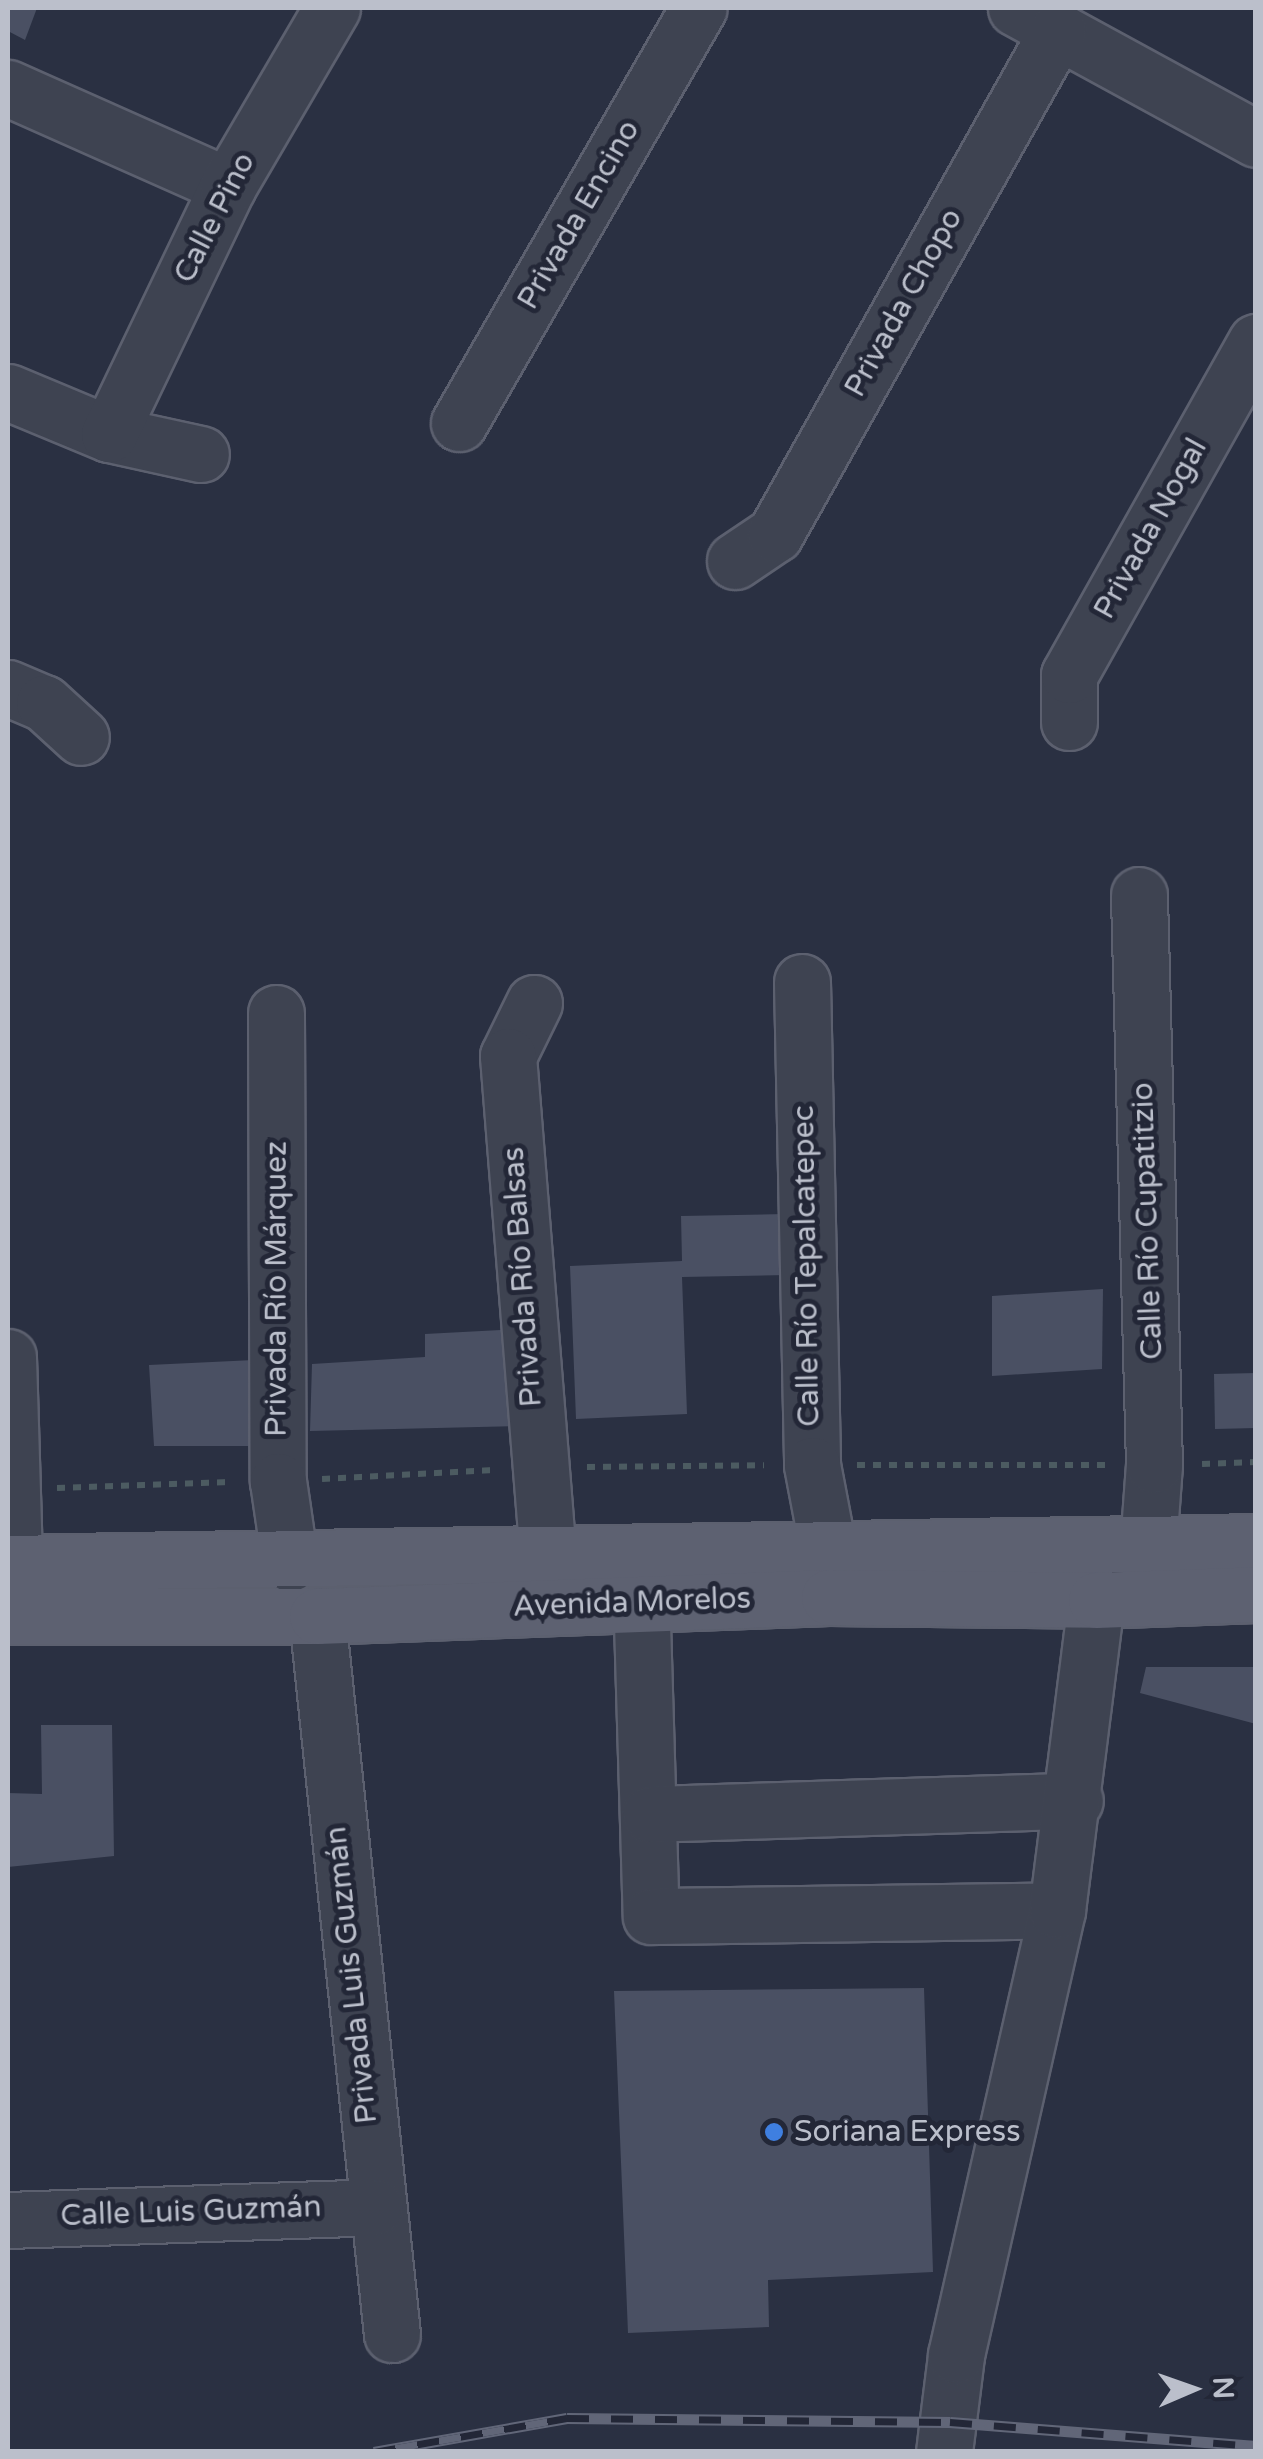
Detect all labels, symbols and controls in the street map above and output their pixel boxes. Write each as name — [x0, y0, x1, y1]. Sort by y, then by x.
street label: Privada Encino — [510, 114, 648, 316]
street label: Calle Pino — [167, 147, 263, 289]
street label: Privada Chopo — [837, 203, 971, 403]
street label: Privada Nogal — [1087, 433, 1215, 625]
street label: Calle Río Cupatitzio — [1125, 1082, 1171, 1360]
street label: Calle Río Tepalcatepec — [786, 1105, 828, 1427]
street label: Privada Río Márquez — [259, 1141, 295, 1437]
street label: Privada Río Balsas — [496, 1146, 550, 1408]
street label: Avenida Morelos — [512, 1581, 752, 1625]
street label: Privada Luis Guzmán — [318, 1825, 386, 2125]
place label: Soriana Express — [794, 2114, 1021, 2150]
marker: Soriana Express — [763, 2121, 785, 2143]
street label: Calle Luis Guzmán — [60, 2189, 322, 2235]
north arrow — [1143, 2339, 1243, 2439]
text: N — [1206, 2376, 1240, 2400]

